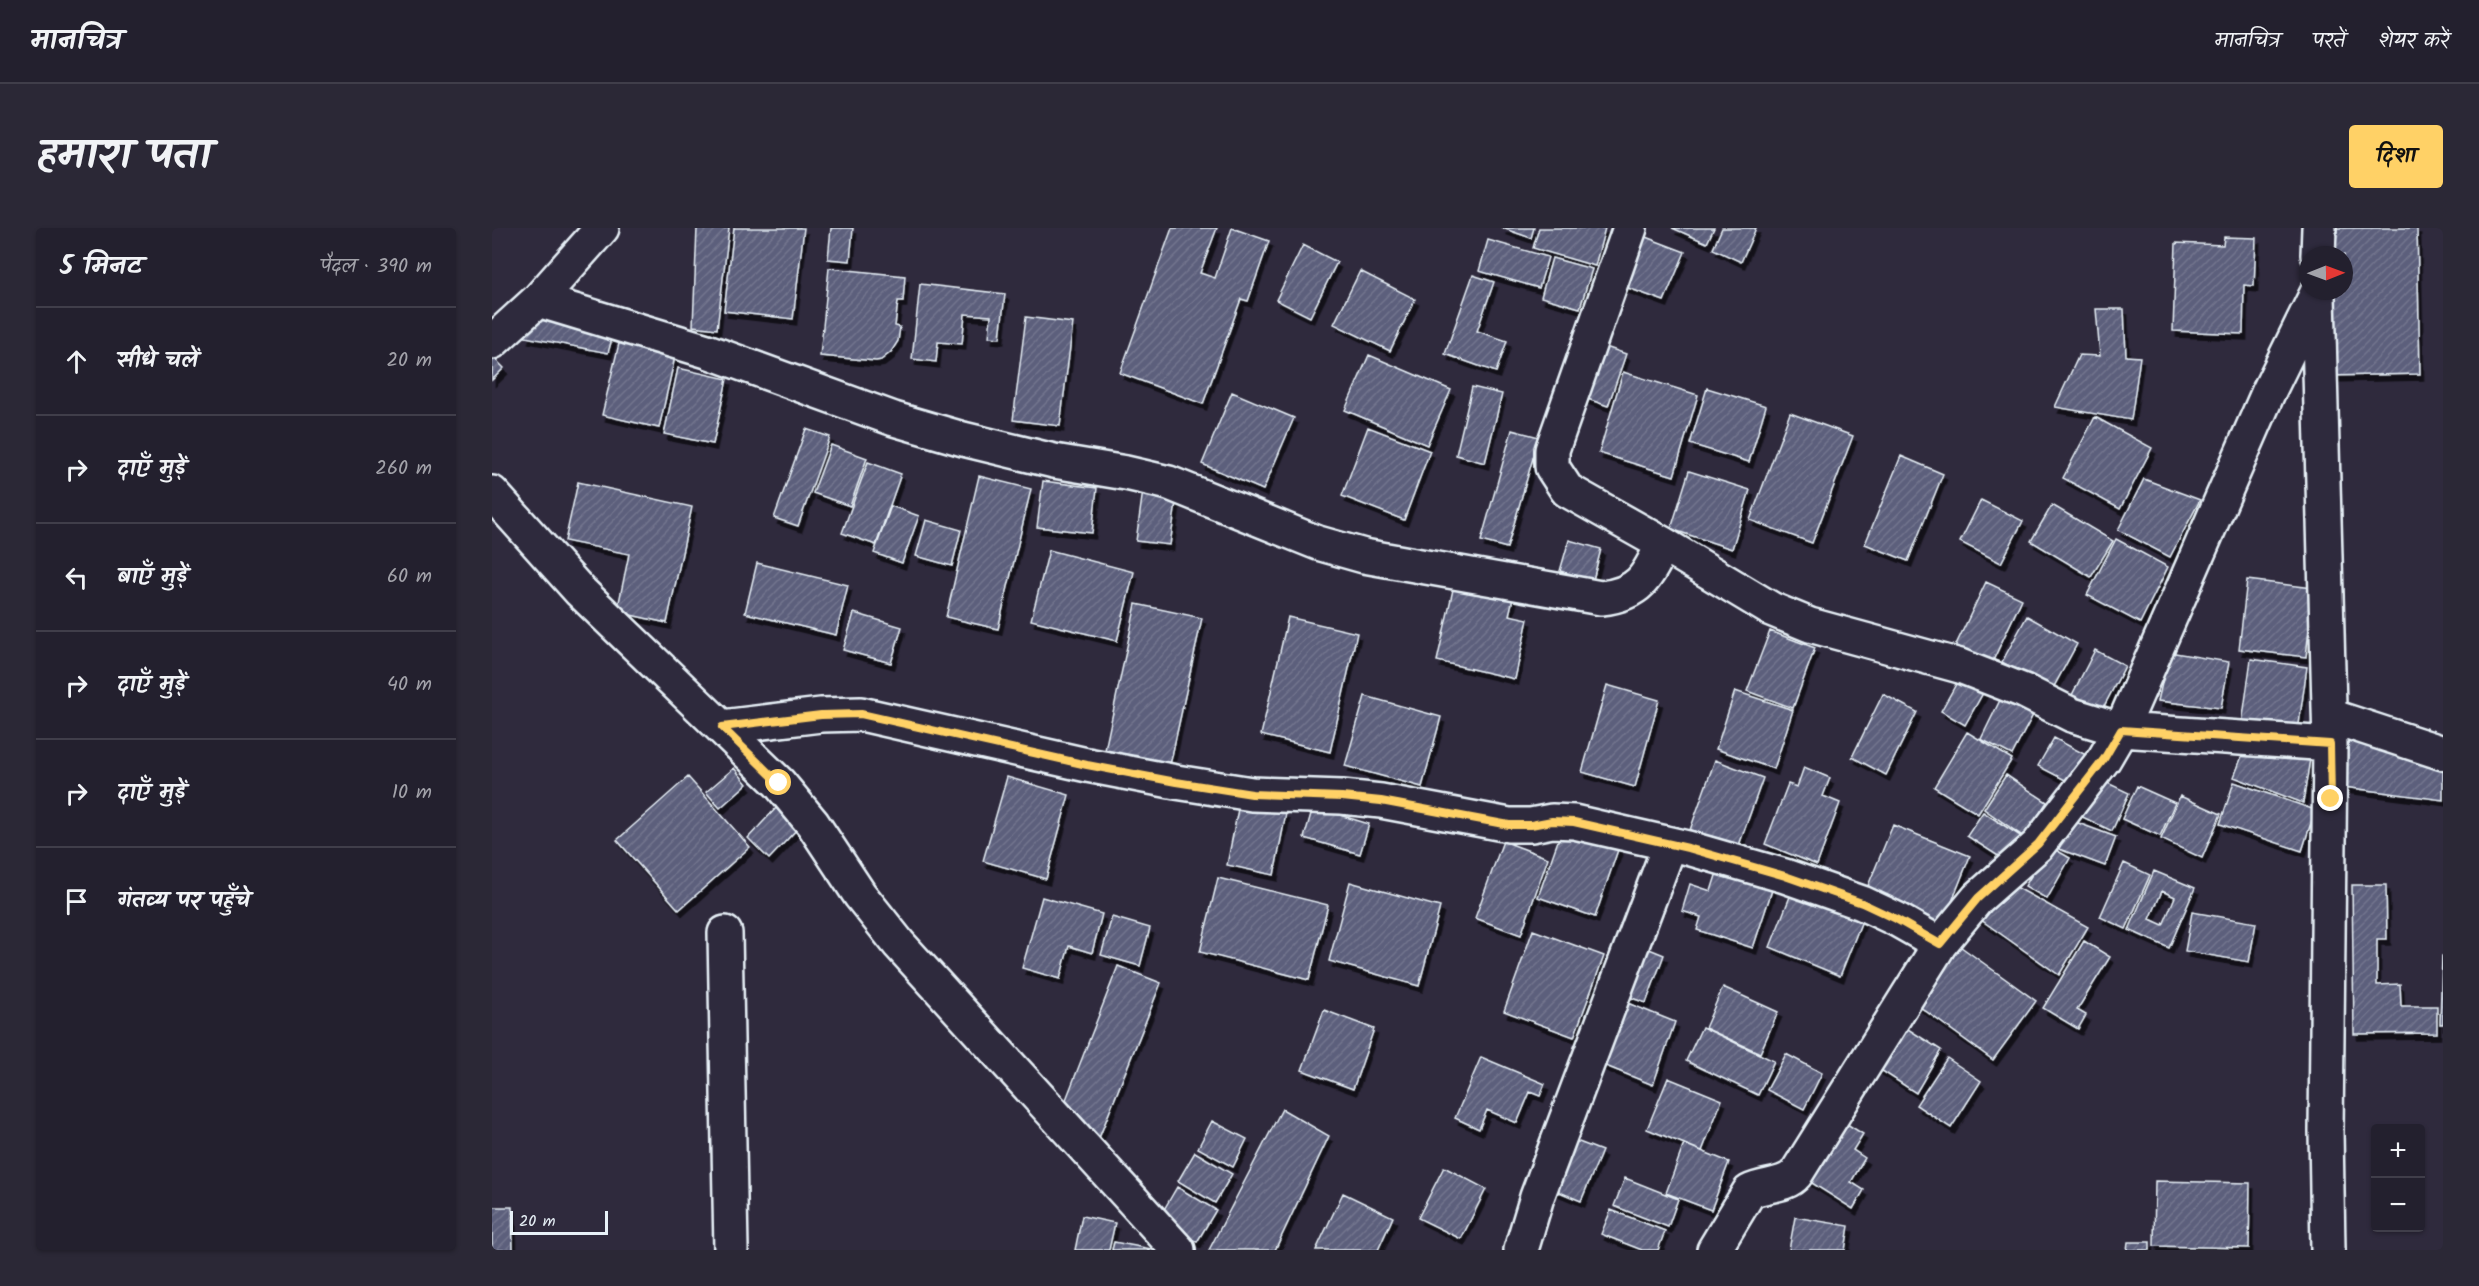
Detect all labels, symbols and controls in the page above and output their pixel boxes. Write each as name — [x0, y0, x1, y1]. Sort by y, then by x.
text: मानचित्र — [30, 19, 122, 64]
text: मानचित्र — [2215, 25, 2280, 58]
text: परतें — [2313, 25, 2345, 58]
text: शेयर करें — [2378, 25, 2449, 58]
text: हमारा पता — [36, 123, 211, 190]
button: दिशा — [2349, 125, 2443, 188]
text: 5 मिनट — [60, 246, 142, 288]
north arrow — [2299, 246, 2353, 300]
text: पैदल · 390 m — [321, 251, 432, 283]
text: सीधे चलें — [117, 344, 198, 379]
icon: ahead — [60, 345, 93, 378]
text: 20 m — [386, 345, 432, 377]
text: दाएँ मुड़ें — [117, 452, 186, 487]
icon: right — [60, 453, 93, 486]
text: 260 m — [375, 453, 432, 485]
text: बाएँ मुड़ें — [117, 560, 188, 595]
icon: left — [60, 561, 93, 594]
text: 60 m — [387, 561, 432, 593]
text: दाएँ मुड़ें — [117, 668, 186, 703]
icon: right — [60, 669, 93, 702]
text: 40 m — [387, 669, 432, 701]
route start — [765, 769, 791, 795]
text: दाएँ मुड़ें — [117, 776, 186, 811]
icon: right — [60, 777, 93, 810]
text: 10 m — [392, 777, 432, 809]
route end — [2317, 785, 2343, 811]
text: गंतव्य पर पहुँचे — [117, 884, 250, 919]
icon: arrive — [60, 885, 93, 918]
map controls — [2371, 1124, 2425, 1232]
button: + — [2371, 1124, 2425, 1178]
button: − — [2371, 1178, 2425, 1232]
scale bar — [510, 1208, 608, 1236]
text: 20 m — [519, 1209, 555, 1234]

